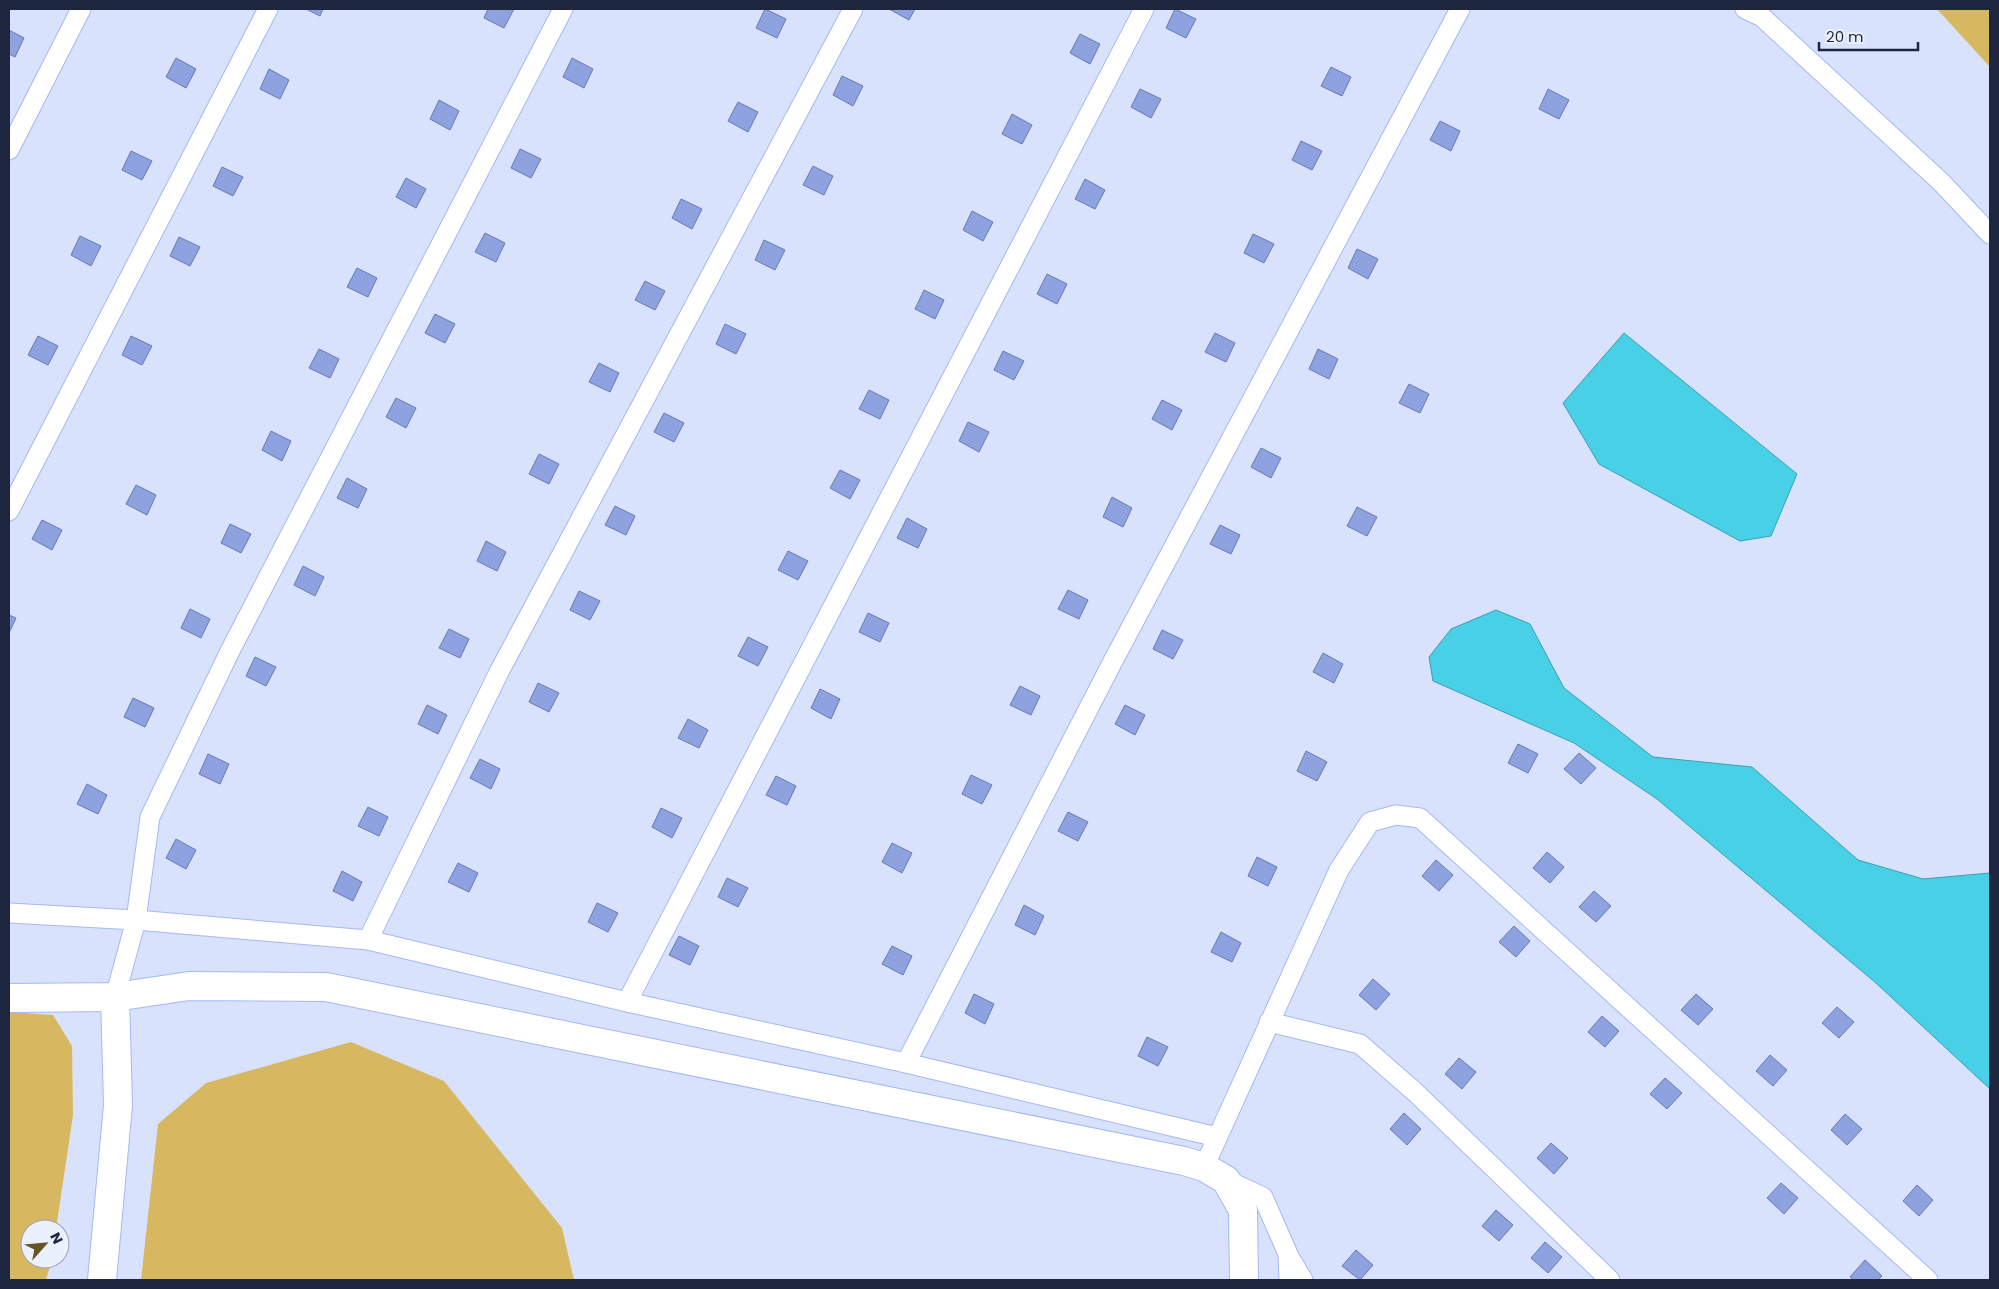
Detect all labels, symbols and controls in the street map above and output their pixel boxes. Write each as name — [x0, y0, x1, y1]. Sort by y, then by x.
scale bar — [1819, 20, 1918, 52]
text: 20 m — [1826, 26, 1864, 47]
north arrow — [20, 1219, 70, 1269]
text: N — [45, 1229, 68, 1247]

